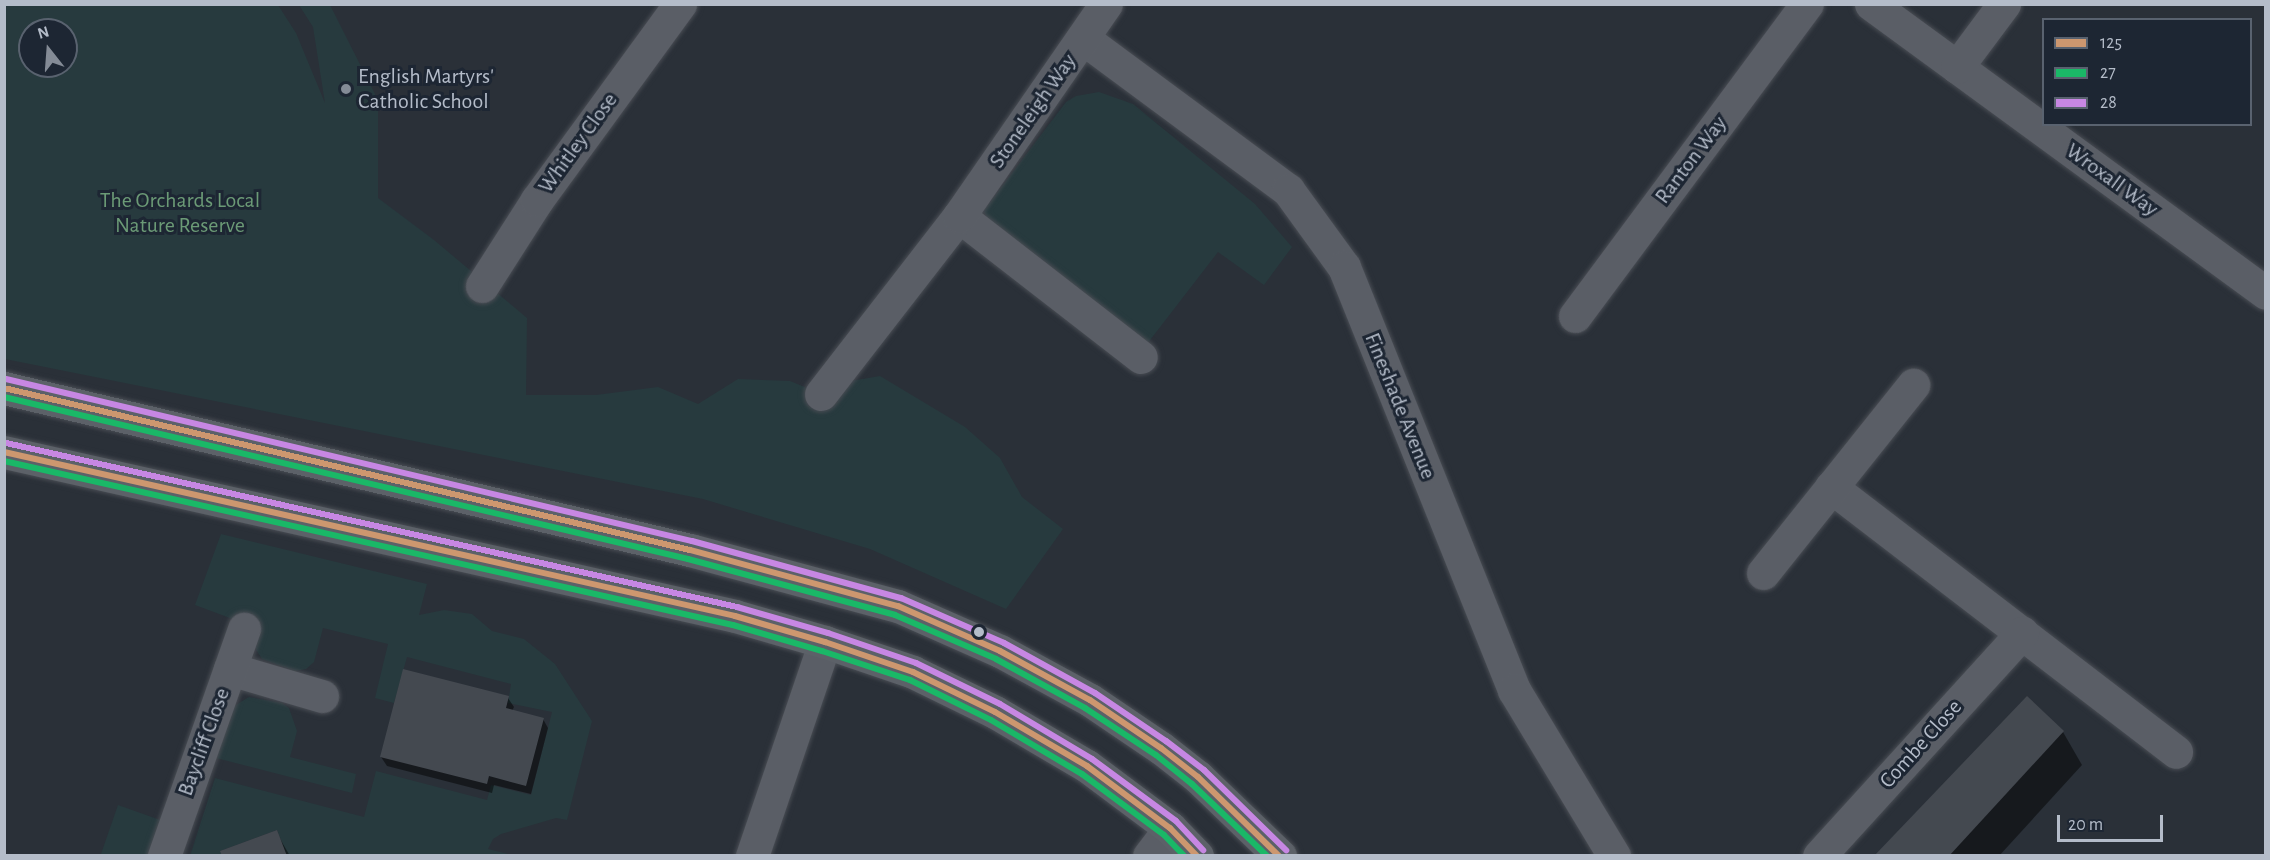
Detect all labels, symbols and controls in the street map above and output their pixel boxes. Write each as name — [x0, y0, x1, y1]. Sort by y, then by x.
north arrow — [18, 18, 78, 78]
legend — [2042, 18, 2252, 126]
text: N — [36, 23, 51, 42]
text: 125 — [2100, 34, 2122, 52]
street label: Stoneleigh Way — [984, 49, 1082, 173]
place label: English Martyrs' Catholic School — [358, 63, 494, 114]
text: 27 — [2100, 64, 2116, 82]
marker: English Martyrs' Catholic School — [339, 82, 353, 96]
street label: Whitley Close — [533, 88, 623, 198]
text: 28 — [2100, 94, 2117, 112]
street label: Ranton Way — [1649, 111, 1733, 209]
street label: Wroxall Way — [2061, 138, 2163, 222]
park label: The Orchards Local Nature Reserve — [100, 187, 260, 238]
street label: Fineshade Avenue — [1359, 329, 1441, 483]
unlabelled marker — [973, 626, 985, 638]
street label: Baycliff Close — [172, 684, 236, 800]
street label: Combe Close — [1874, 694, 1968, 794]
scale bar — [2060, 803, 2166, 841]
text: 20 m — [2068, 816, 2103, 834]

